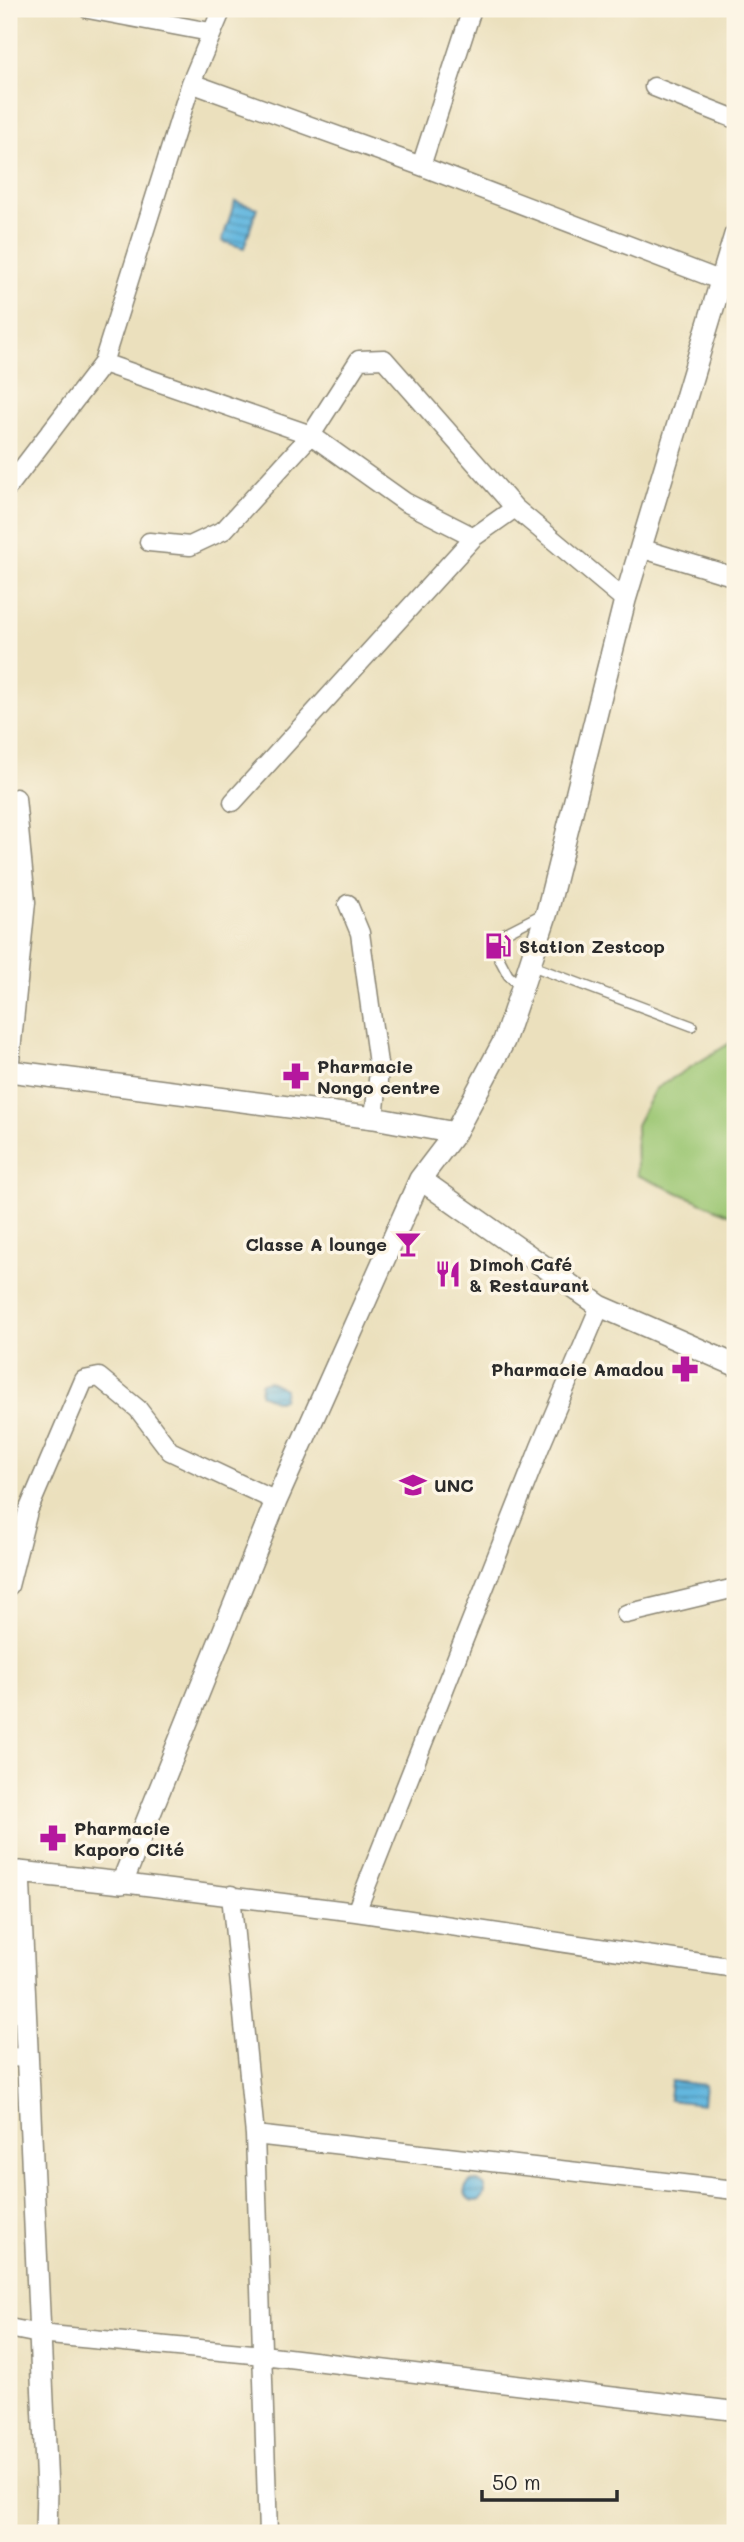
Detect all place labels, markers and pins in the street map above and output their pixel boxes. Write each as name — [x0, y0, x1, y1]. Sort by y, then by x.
fuel station icon: Station Zestcop — [483, 931, 513, 961]
place label: Station Zestcop — [519, 934, 665, 958]
place label: Pharmacie Nongo centre — [317, 1054, 440, 1099]
pharmacy icon: Pharmacie Nongo centre — [281, 1061, 311, 1091]
bar icon: Classe A lounge — [393, 1229, 423, 1259]
place label: Classe A lounge — [245, 1232, 387, 1256]
place label: Dimoh Café & Restaurant — [469, 1252, 589, 1297]
restaurant icon: Dimoh Café & Restaurant — [433, 1259, 463, 1289]
pharmacy icon: Pharmacie Amadou — [670, 1354, 700, 1384]
place label: Pharmacie Amadou — [491, 1357, 664, 1381]
school or university icon: UNC — [398, 1470, 428, 1500]
place label: UNC — [434, 1473, 474, 1497]
place label: Pharmacie Kaporo Cité — [74, 1816, 184, 1861]
pharmacy icon: Pharmacie Kaporo Cité — [38, 1823, 68, 1853]

